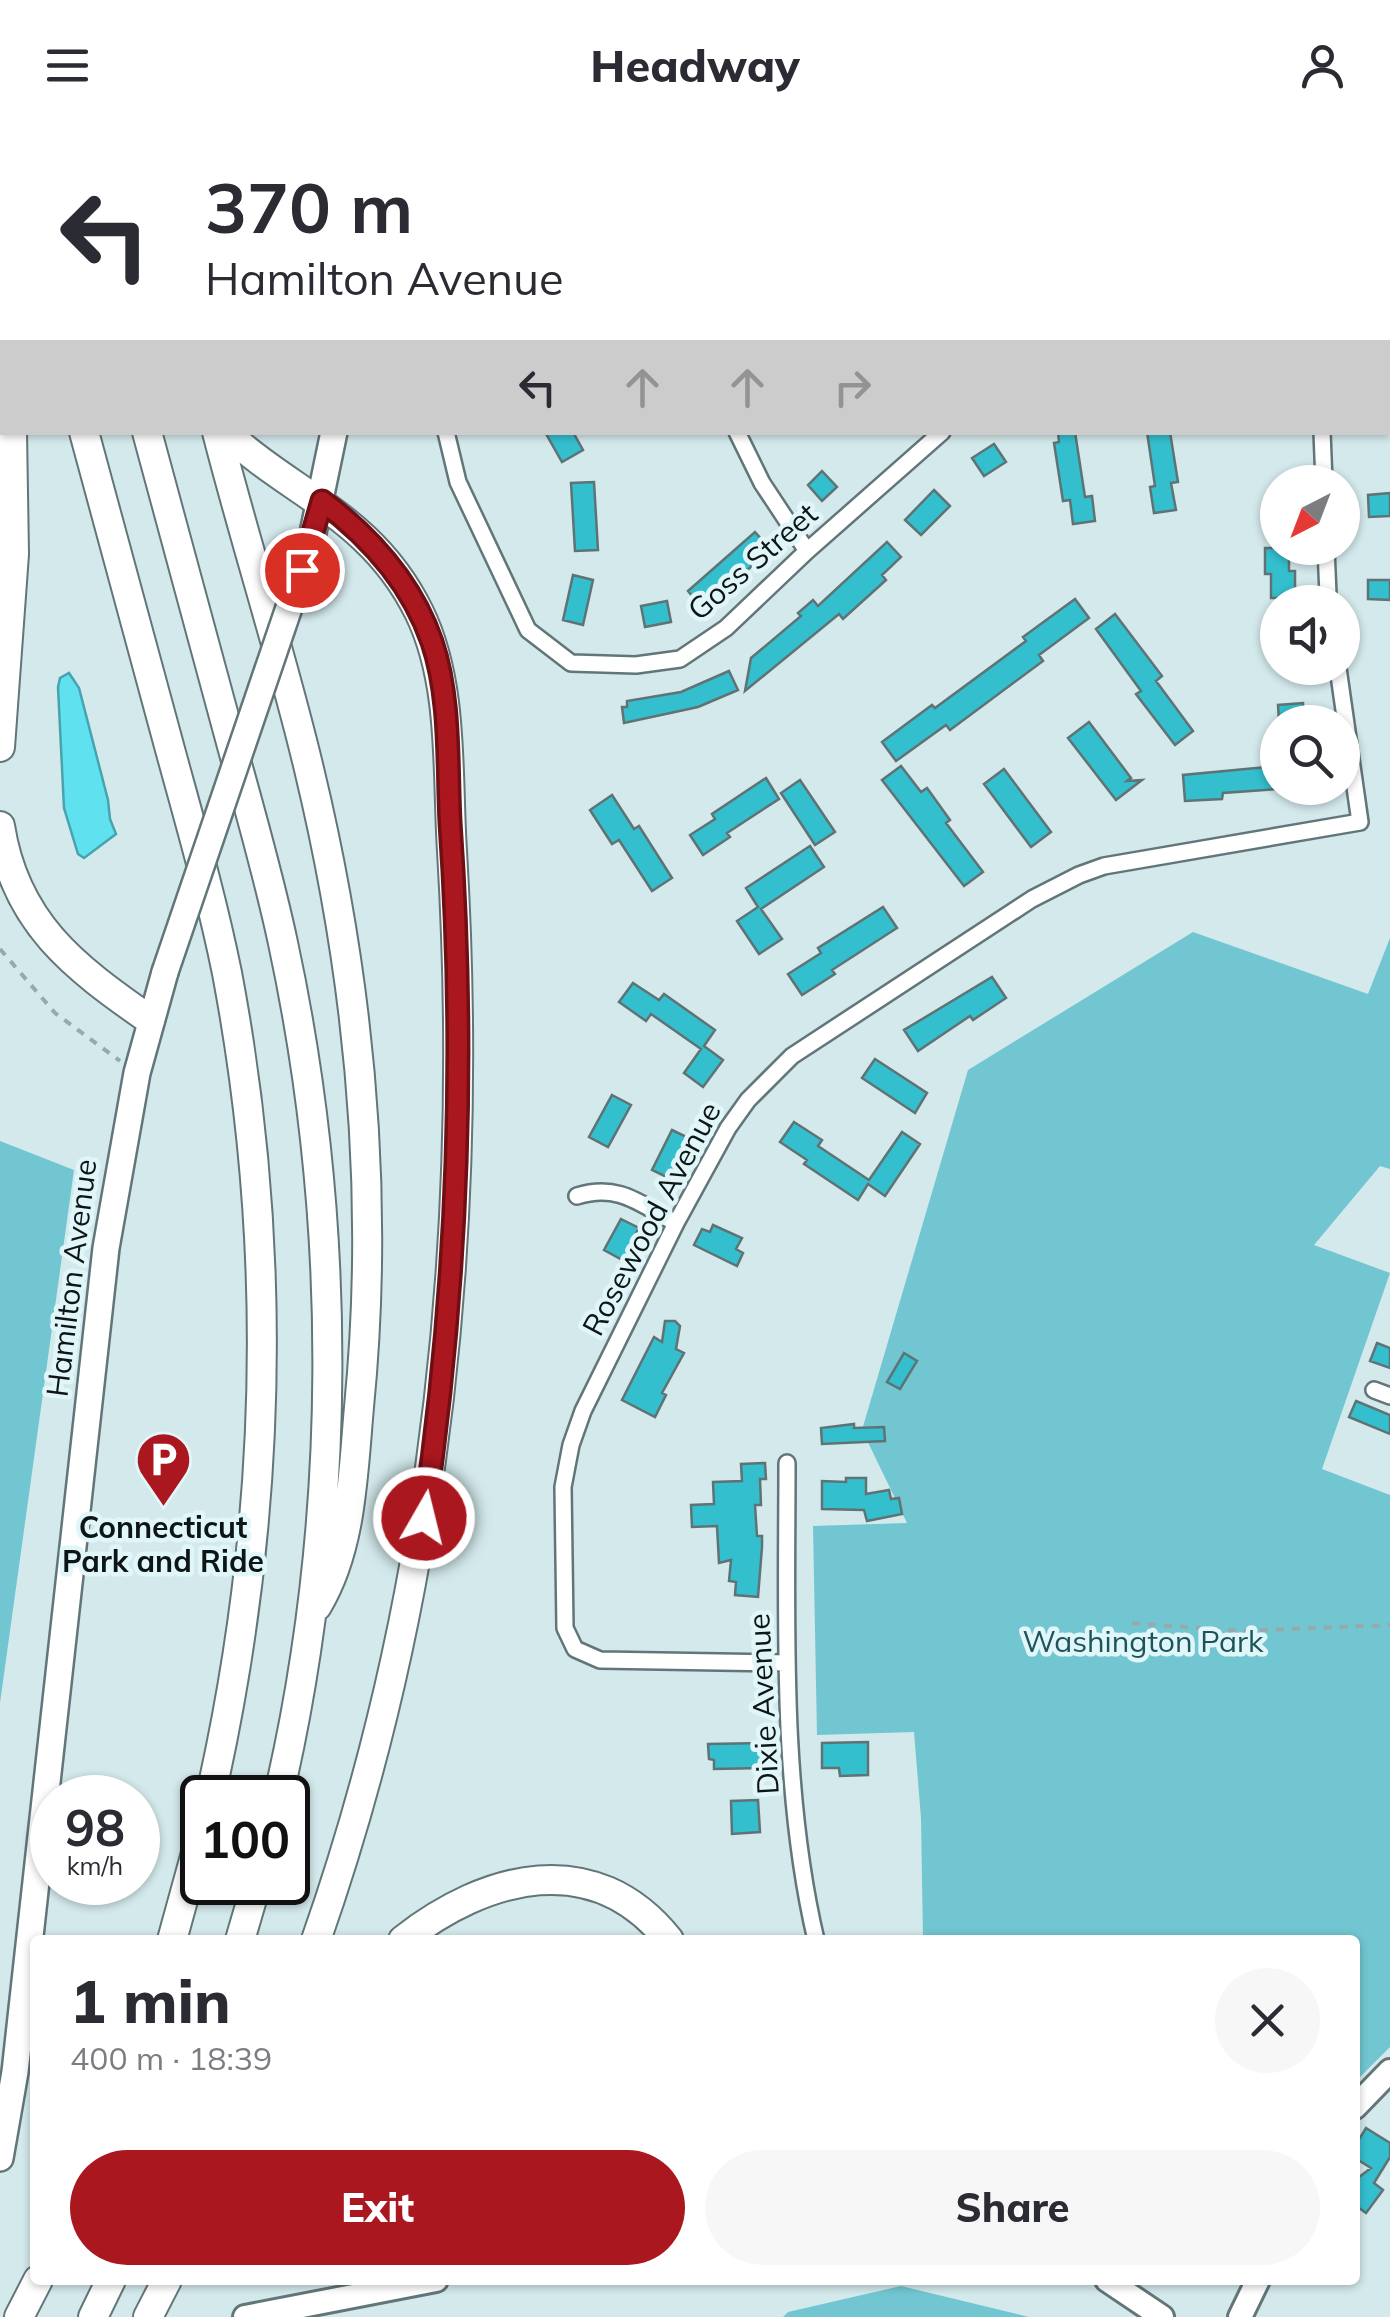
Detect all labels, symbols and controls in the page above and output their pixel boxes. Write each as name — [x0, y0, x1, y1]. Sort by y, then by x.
text: Headway — [590, 37, 800, 93]
icon: menu — [40, 38, 95, 93]
icon: person — [1295, 38, 1350, 93]
text: 370 m — [205, 163, 413, 251]
icon: left — [40, 170, 170, 300]
text: Hamilton Avenue — [205, 250, 563, 306]
icon: left — [510, 360, 565, 415]
icon: ahead — [615, 360, 670, 415]
icon: ahead — [720, 360, 775, 415]
icon: right — [825, 360, 880, 415]
north arrow — [1260, 465, 1360, 565]
map controls — [1260, 465, 1360, 805]
street label: Goss Street — [680, 495, 825, 628]
pin — [260, 528, 345, 613]
icon: arrive — [275, 543, 330, 598]
button: sound — [1260, 585, 1360, 685]
button: search — [1260, 705, 1360, 805]
street label: Rosewood Avenue — [574, 1095, 729, 1342]
street label: Hamilton Avenue — [38, 1157, 104, 1399]
parking icon: Connecticut Park and Ride — [133, 1430, 193, 1509]
position arrow — [372, 1466, 476, 1570]
place label: Connecticut Park and Ride — [62, 1508, 264, 1580]
street label: Dixie Avenue — [739, 1612, 787, 1796]
park label: Washington Park — [1023, 1622, 1264, 1660]
speed limit sign: 100 — [180, 1775, 310, 1905]
text: 98 — [65, 1796, 125, 1859]
text: km/h — [67, 1850, 123, 1881]
text: 1 min — [70, 1963, 231, 2038]
button: close — [1215, 1968, 1320, 2073]
text: 400 m · 18:39 — [70, 2038, 272, 2078]
button: Exit — [70, 2150, 685, 2265]
button: Share — [705, 2150, 1320, 2265]

